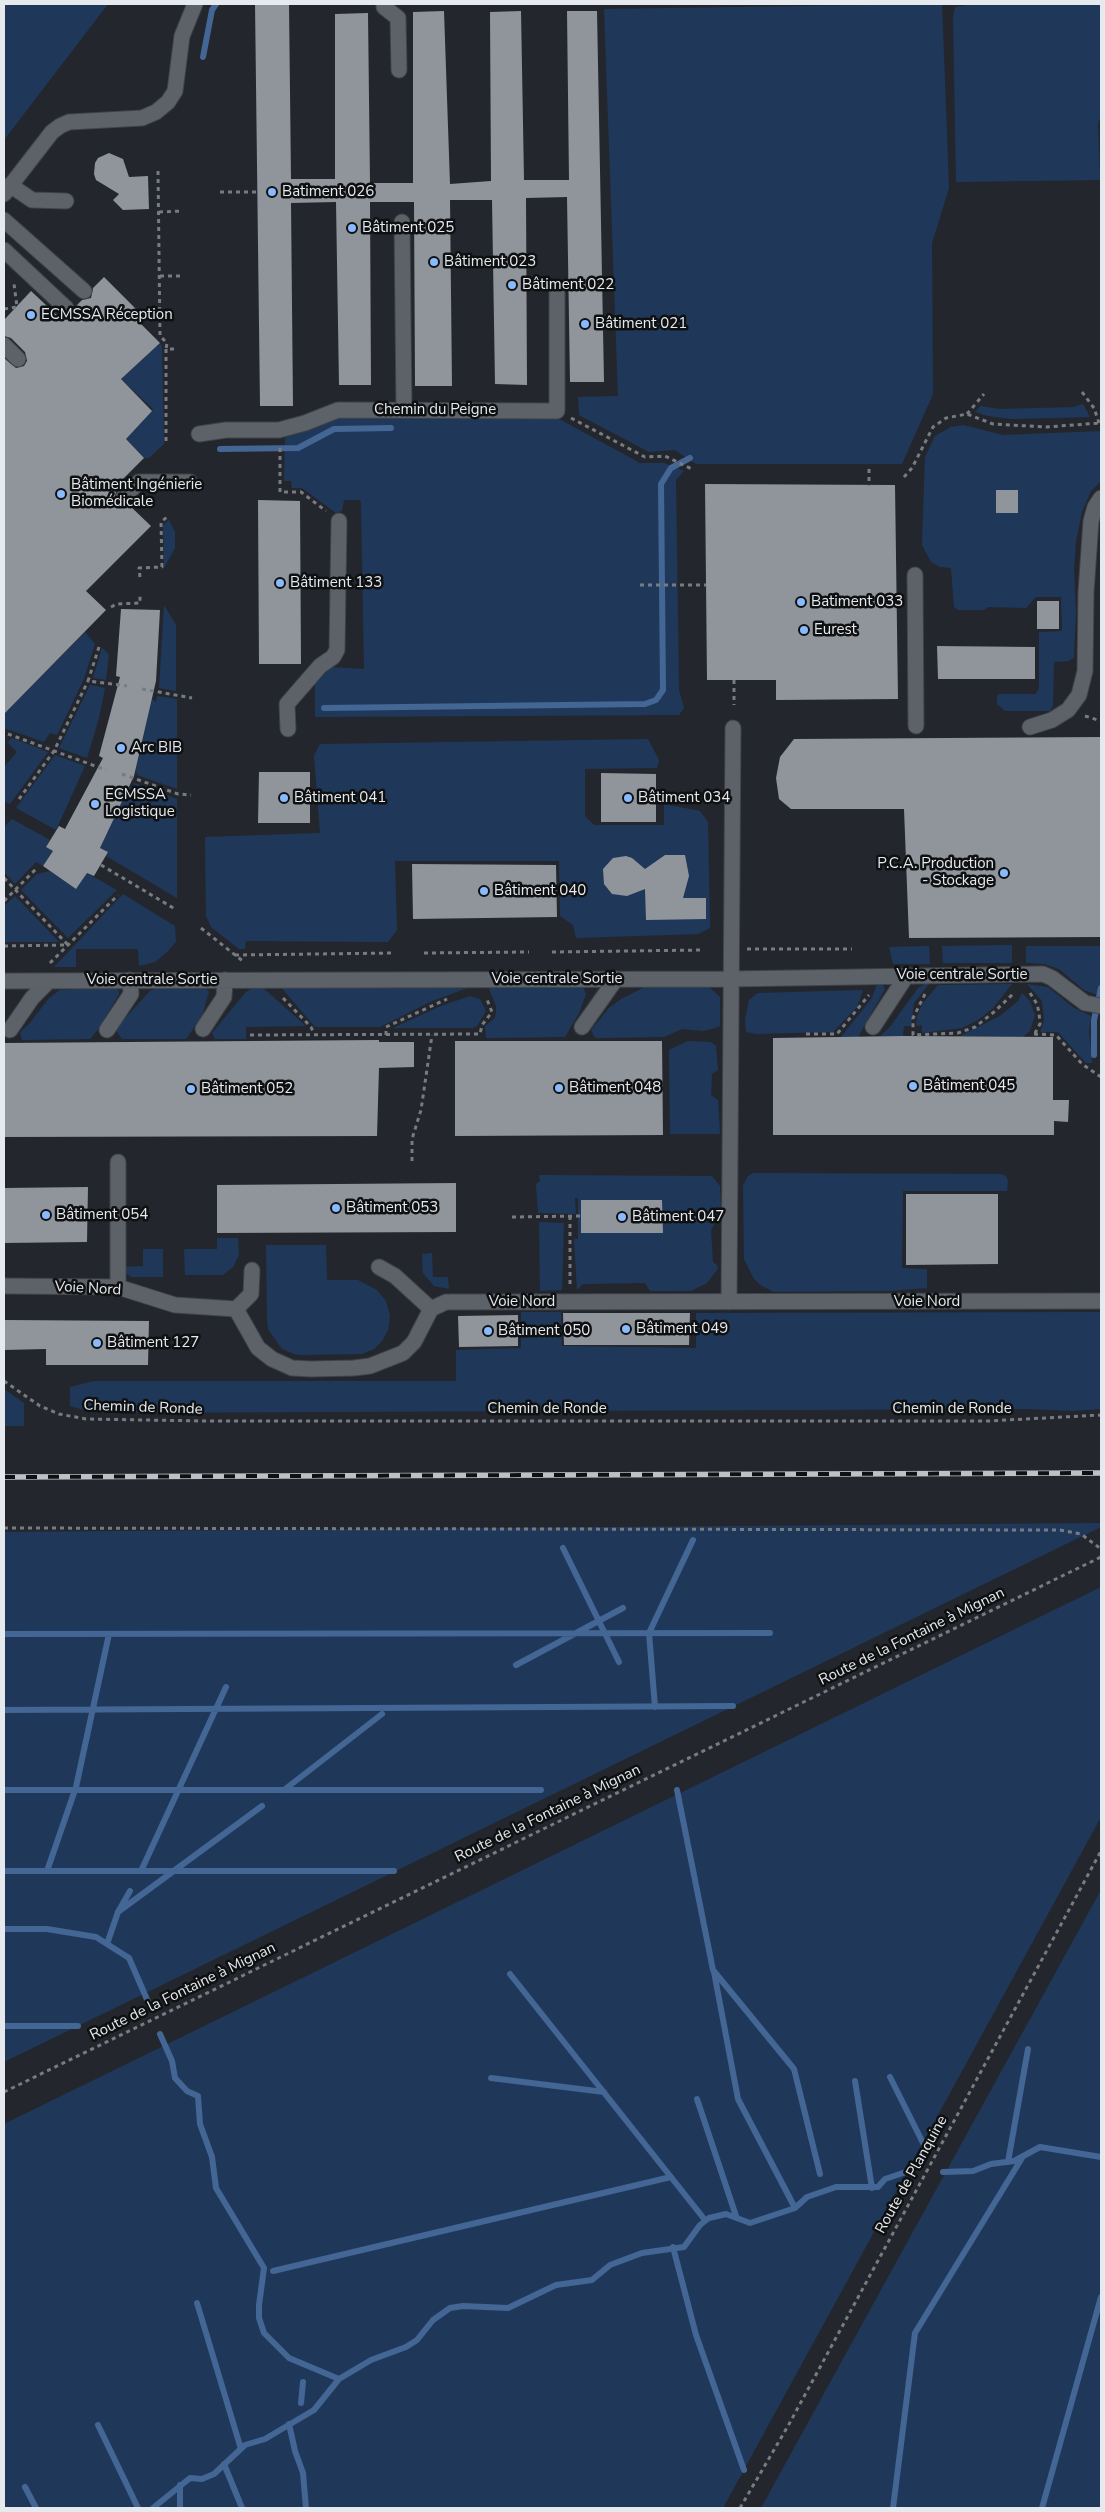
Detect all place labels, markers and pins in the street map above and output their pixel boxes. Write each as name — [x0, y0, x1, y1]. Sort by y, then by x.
place label: Batiment 026 — [282, 183, 374, 201]
marker: Batiment 026 — [266, 186, 278, 198]
place label: Bâtiment 025 — [362, 219, 454, 237]
marker: Bâtiment 025 — [346, 222, 358, 234]
place label: Bâtiment 023 — [444, 253, 536, 271]
marker: Bâtiment 023 — [428, 256, 440, 268]
place label: Bâtiment 022 — [522, 276, 614, 294]
marker: Bâtiment 022 — [506, 279, 518, 291]
place label: ECMSSA Réception — [41, 306, 173, 324]
marker: ECMSSA Réception — [25, 309, 37, 321]
place label: Bâtiment 021 — [595, 315, 687, 333]
marker: Bâtiment 021 — [579, 318, 591, 330]
place label: Bâtiment Ingénierie Biomédicale — [71, 476, 202, 511]
marker: Bâtiment Ingénierie Biomédicale — [55, 488, 67, 500]
place label: Bâtiment 133 — [290, 574, 382, 592]
marker: Bâtiment 133 — [274, 577, 286, 589]
place label: Batiment 033 — [811, 593, 903, 611]
marker: Batiment 033 — [795, 596, 807, 608]
place label: Eurest — [814, 621, 857, 639]
marker: Eurest — [798, 624, 810, 636]
place label: Arc BIB — [131, 739, 182, 757]
marker: Arc BIB — [115, 742, 127, 754]
place label: ECMSSA Logistique — [105, 786, 175, 821]
place label: Bâtiment 041 — [294, 789, 386, 807]
place label: Bâtiment 034 — [638, 789, 730, 807]
marker: Bâtiment 041 — [278, 792, 290, 804]
marker: Bâtiment 034 — [622, 792, 634, 804]
marker: ECMSSA Logistique — [89, 798, 101, 810]
place label: P.C.A. Production - Stockage — [877, 855, 994, 890]
marker: P.C.A. Production - Stockage — [998, 867, 1010, 879]
place label: Bâtiment 040 — [494, 882, 586, 900]
marker: Bâtiment 040 — [478, 885, 490, 897]
place label: Bâtiment 045 — [923, 1077, 1015, 1095]
place label: Bâtiment 048 — [569, 1079, 661, 1097]
place label: Bâtiment 052 — [201, 1080, 293, 1098]
marker: Bâtiment 045 — [907, 1080, 919, 1092]
marker: Bâtiment 048 — [553, 1082, 565, 1094]
marker: Bâtiment 052 — [185, 1083, 197, 1095]
place label: Bâtiment 053 — [346, 1199, 438, 1217]
marker: Bâtiment 053 — [330, 1202, 342, 1214]
place label: Bâtiment 054 — [56, 1206, 148, 1224]
place label: Bâtiment 047 — [632, 1208, 724, 1226]
marker: Bâtiment 054 — [40, 1209, 52, 1221]
marker: Bâtiment 047 — [616, 1211, 628, 1223]
place label: Bâtiment 049 — [636, 1320, 728, 1338]
place label: Bâtiment 050 — [498, 1322, 590, 1340]
marker: Bâtiment 049 — [620, 1323, 632, 1335]
marker: Bâtiment 050 — [482, 1325, 494, 1337]
place label: Bâtiment 127 — [107, 1334, 199, 1352]
marker: Bâtiment 127 — [91, 1337, 103, 1349]

